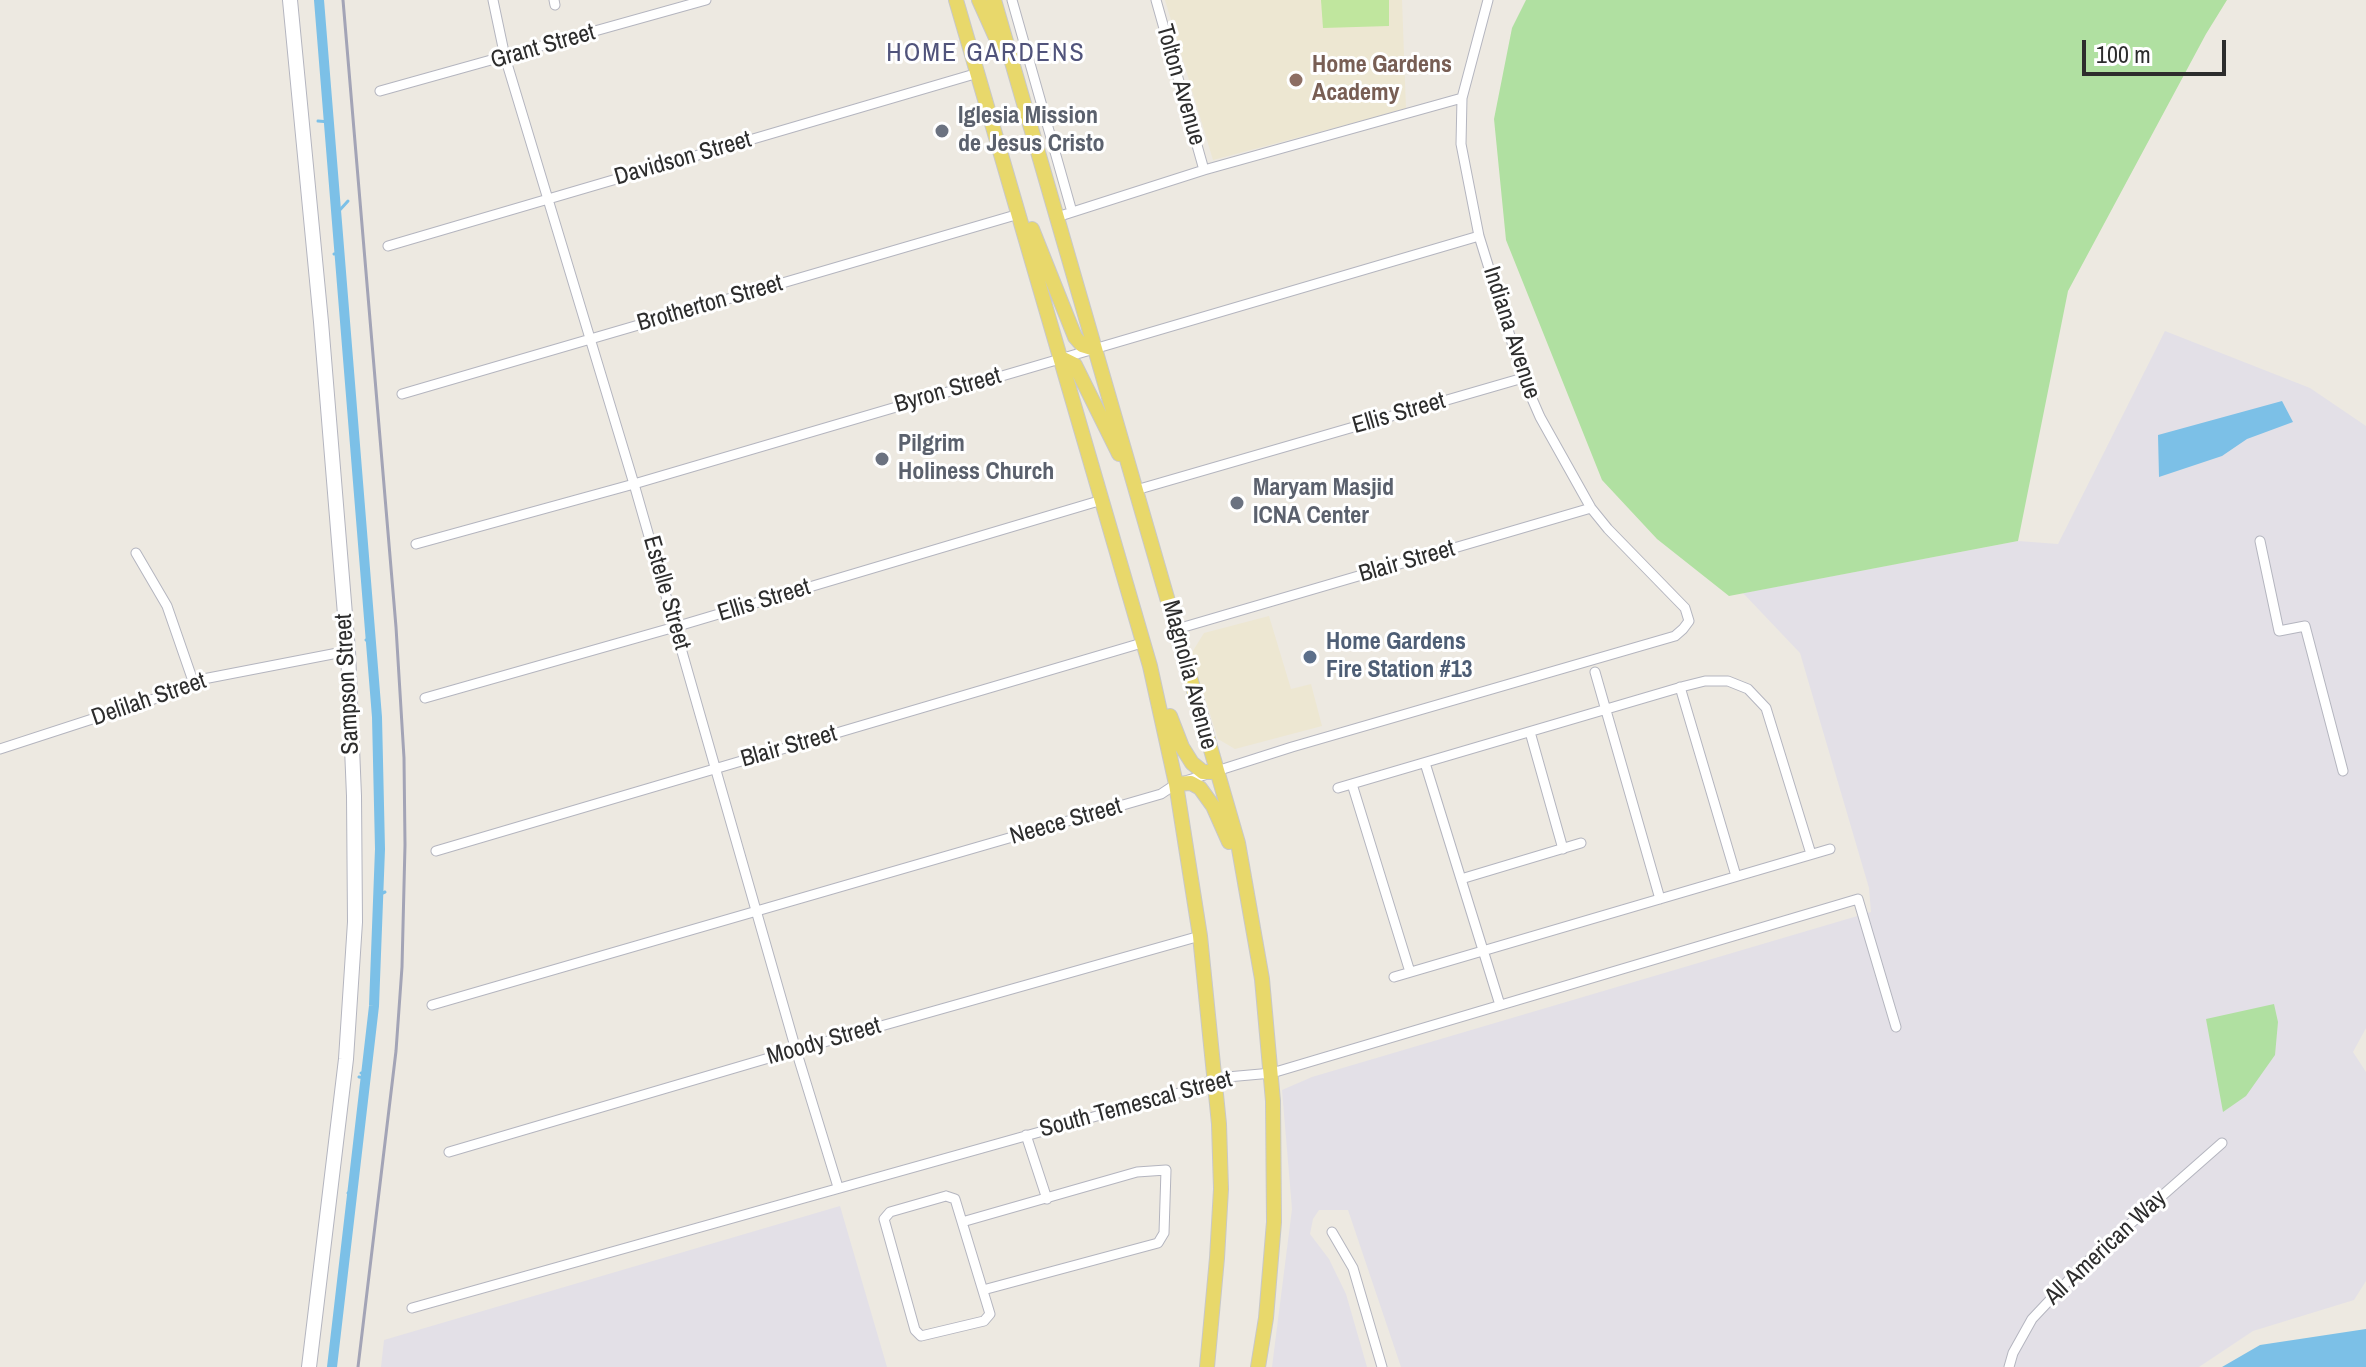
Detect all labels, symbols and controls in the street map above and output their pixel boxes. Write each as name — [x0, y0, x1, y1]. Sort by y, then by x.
street label: Grant Street — [488, 18, 598, 76]
street label: Tolton Avenue — [1149, 21, 1211, 149]
scale bar — [2086, 24, 2230, 74]
district label: HOME GARDENS — [886, 38, 1086, 70]
text: 100 m — [2096, 38, 2151, 70]
place label: Home Gardens Academy — [1312, 52, 1452, 108]
marker: Home Gardens Academy — [1287, 71, 1305, 89]
place label: Iglesia Mission de Jesus Cristo — [958, 103, 1105, 159]
marker: Iglesia Mission de Jesus Cristo — [933, 122, 951, 140]
street label: Davidson Street — [611, 126, 755, 192]
street label: Indiana Avenue — [1476, 263, 1546, 403]
street label: Brotherton Street — [634, 270, 786, 338]
street label: Byron Street — [891, 362, 1005, 420]
street label: Ellis Street — [1349, 387, 1449, 441]
place label: Pilgrim Holiness Church — [898, 431, 1054, 487]
marker: Pilgrim Holiness Church — [873, 450, 891, 468]
place label: Maryam Masjid ICNA Center — [1253, 475, 1394, 531]
marker: Maryam Masjid ICNA Center — [1228, 494, 1246, 512]
street label: Estelle Street — [636, 533, 696, 653]
street label: Blair Street — [1356, 535, 1458, 589]
street label: Ellis Street — [714, 573, 814, 629]
street label: Magnolia Avenue — [1155, 597, 1223, 753]
street label: Sampson Street — [330, 613, 366, 755]
place label: Home Gardens Fire Station #13 — [1326, 629, 1473, 685]
marker: Home Gardens Fire Station #13 — [1301, 648, 1319, 666]
street label: Delilah Street — [88, 667, 210, 733]
street label: Blair Street — [738, 720, 840, 774]
street label: Neece Street — [1007, 792, 1125, 852]
street label: Moody Street — [764, 1012, 884, 1072]
street label: South Temescal Street — [1037, 1065, 1235, 1145]
street label: All American Way — [2039, 1184, 2173, 1312]

